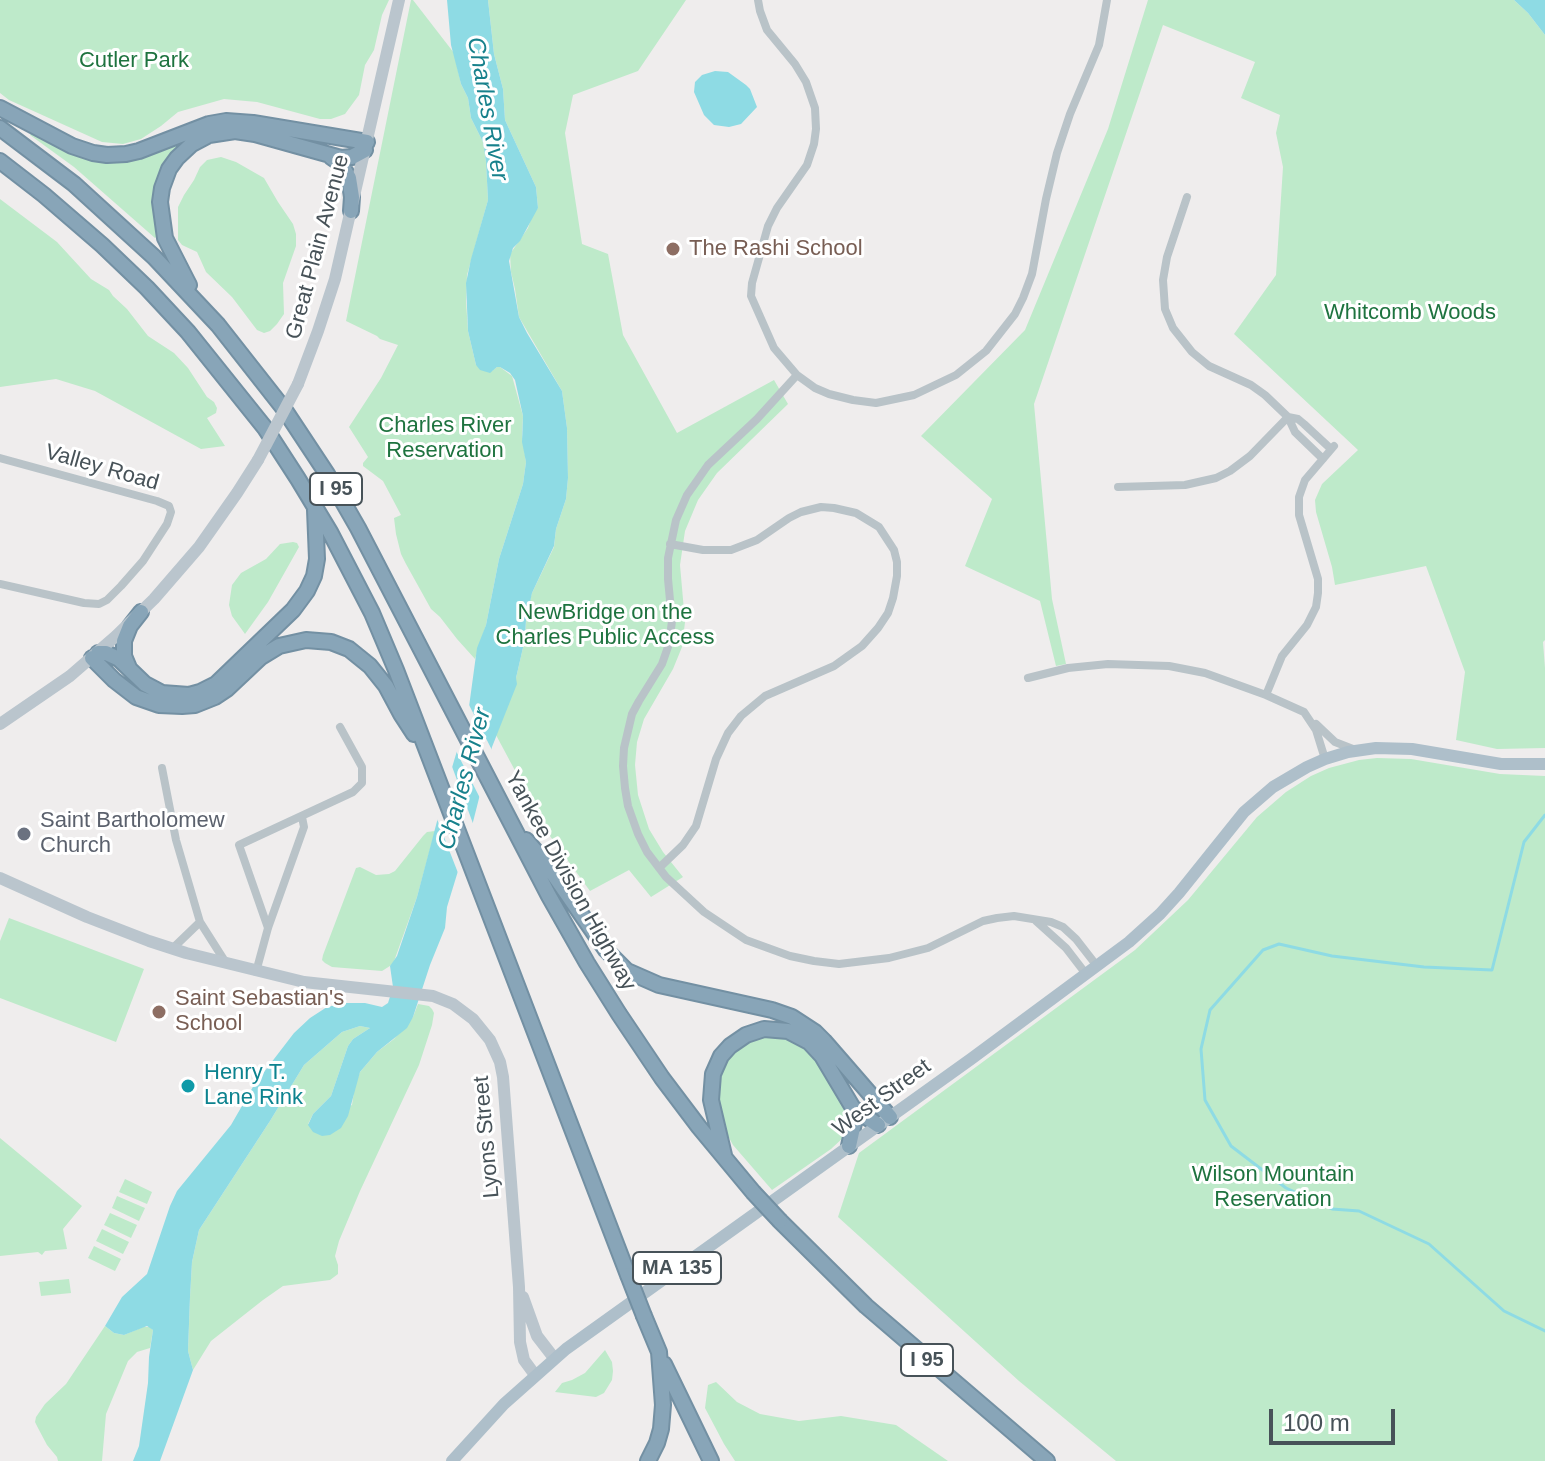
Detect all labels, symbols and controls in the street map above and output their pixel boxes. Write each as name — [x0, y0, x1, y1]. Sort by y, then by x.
water label: Charles River — [460, 35, 514, 183]
park label: Cutler Park — [79, 48, 189, 74]
street label: Great Plain Avenue — [281, 152, 355, 342]
place label: The Rashi School — [689, 236, 863, 262]
marker: The Rashi School — [664, 240, 682, 258]
park label: Whitcomb Woods — [1324, 300, 1496, 326]
park label: Charles River Reservation — [378, 413, 512, 464]
street label: Valley Road — [42, 439, 162, 497]
road number: I 95 — [310, 473, 362, 505]
park label: NewBridge on the Charles Public Access — [496, 600, 714, 652]
water label: Charles River — [432, 705, 498, 853]
street label: Yankee Division Highway — [499, 767, 641, 995]
place label: Saint Bartholomew Church — [40, 808, 225, 860]
marker: Saint Bartholomew Church — [15, 825, 33, 843]
place label: Saint Sebastian's School — [175, 986, 344, 1038]
marker: Saint Sebastian's School — [150, 1003, 168, 1021]
street label: West Street — [828, 1054, 936, 1142]
place label: Henry T. Lane Rink — [204, 1060, 303, 1112]
street label: Lyons Street — [469, 1075, 505, 1199]
marker: Henry T. Lane Rink — [179, 1077, 197, 1095]
park label: Wilson Mountain Reservation — [1192, 1162, 1354, 1214]
road number: MA 135 — [633, 1252, 721, 1284]
road number: I 95 — [901, 1344, 953, 1376]
scale bar — [1273, 1393, 1399, 1443]
text: 100 m — [1283, 1409, 1350, 1436]

